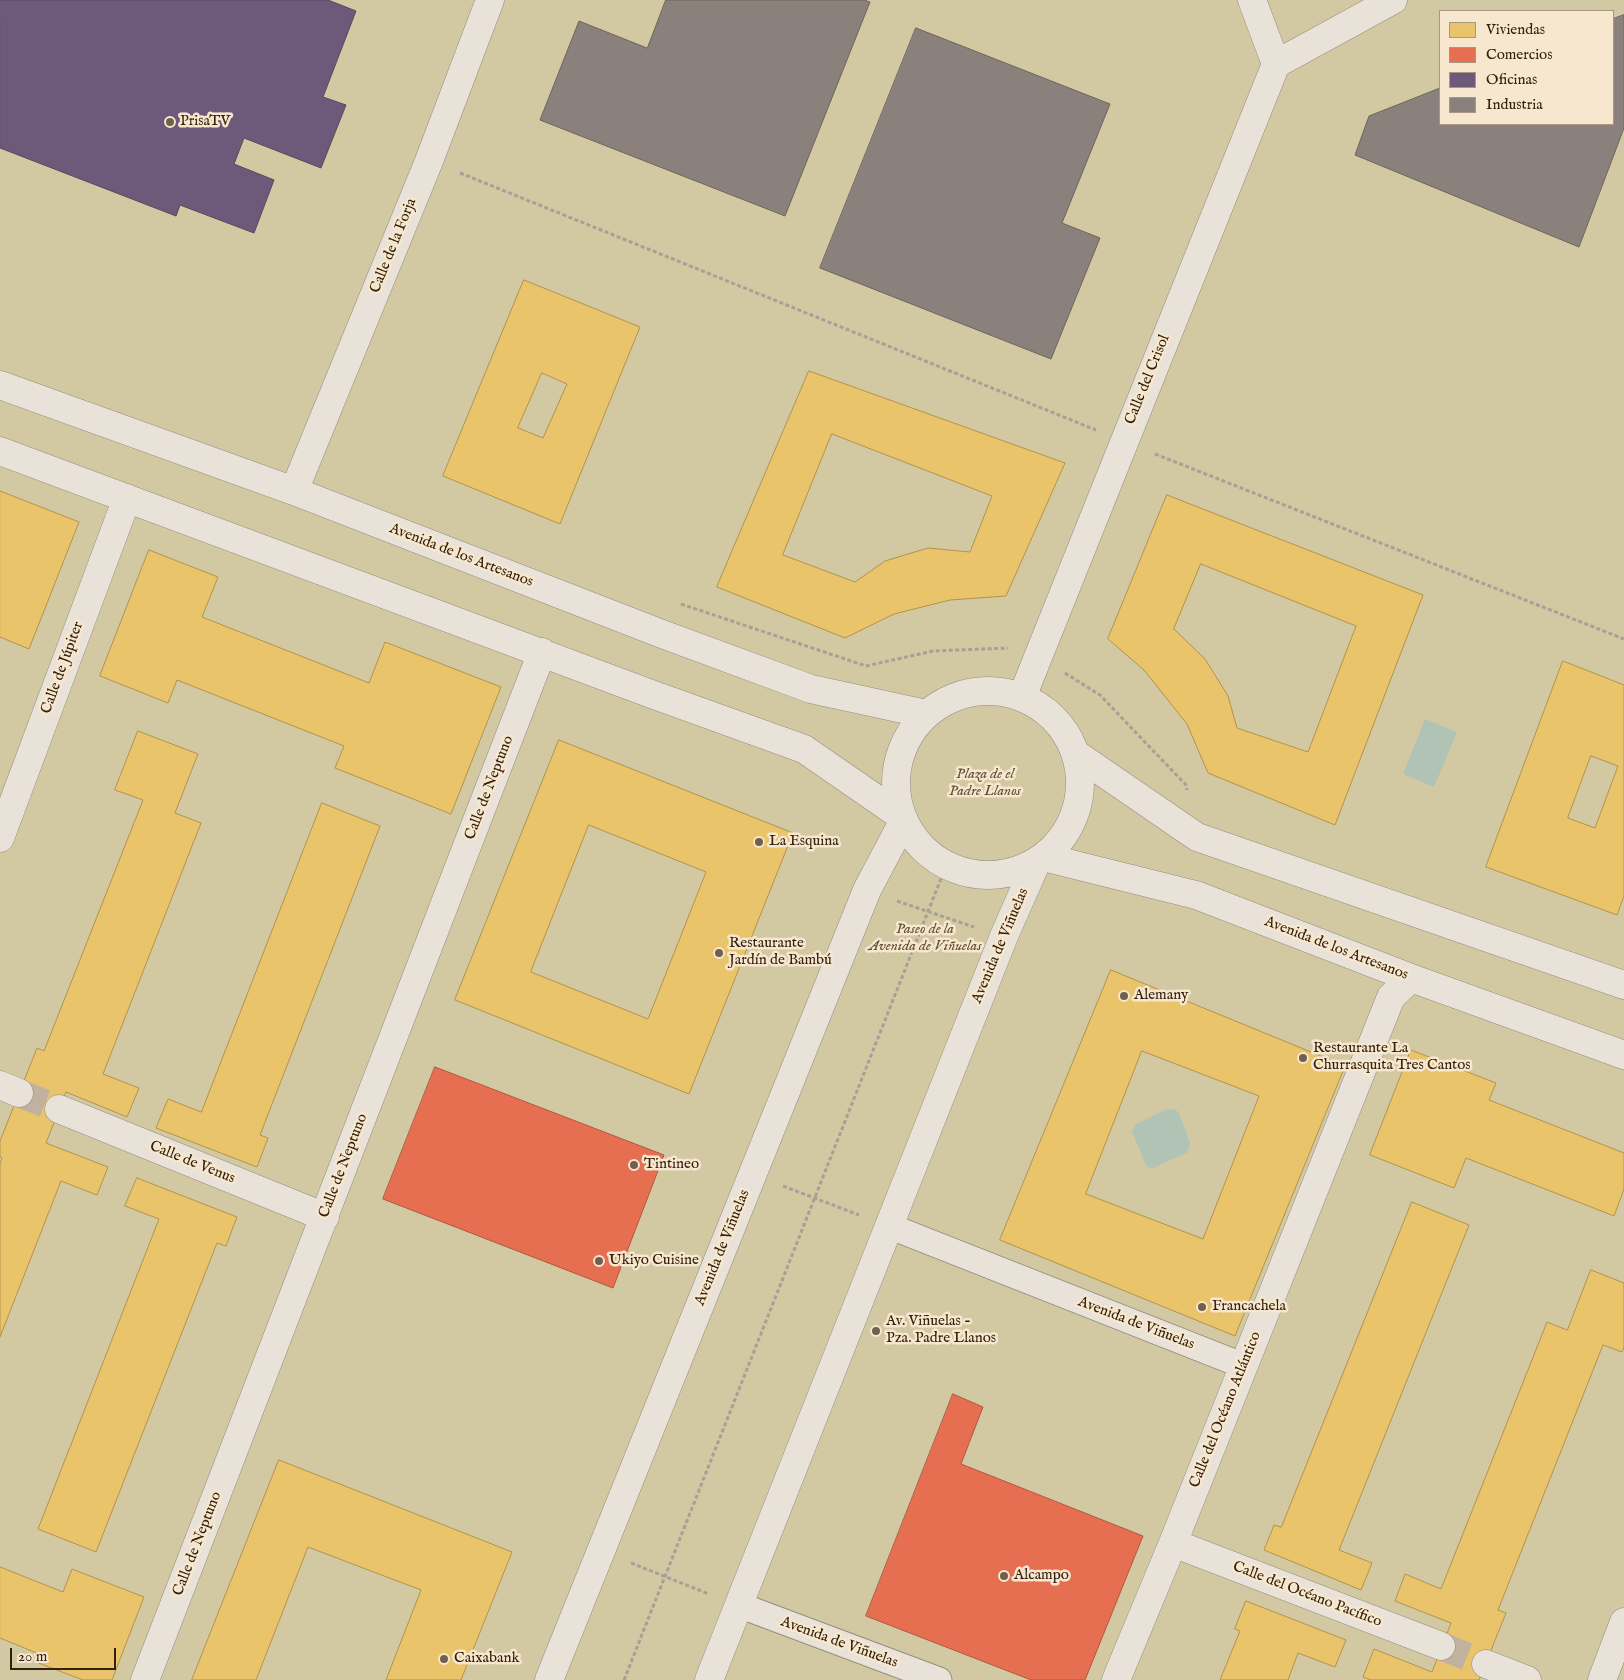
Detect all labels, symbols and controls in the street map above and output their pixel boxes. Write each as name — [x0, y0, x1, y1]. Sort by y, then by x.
legend — [1439, 10, 1614, 125]
text: Viviendas — [1486, 20, 1545, 39]
text: Comercios — [1486, 45, 1552, 64]
text: Oficinas — [1486, 70, 1537, 89]
text: Industria — [1486, 95, 1543, 114]
place label: PrisaTV — [180, 113, 230, 131]
marker: PrisaTV — [164, 116, 176, 128]
street label: Calle de la Forja — [367, 196, 421, 296]
street label: Calle del Crisol — [1122, 332, 1174, 428]
street label: Avenida de los Artesanos — [387, 520, 535, 592]
street label: Calle de Júpiter — [38, 619, 88, 717]
street label: Calle de Neptuno — [462, 733, 518, 843]
park label: Plaza de el Padre Llanos — [949, 766, 1021, 801]
place label: La Esquina — [769, 833, 839, 851]
marker: La Esquina — [753, 836, 765, 848]
street label: Avenida de Viñuelas — [969, 886, 1033, 1006]
street label: Avenida de los Artesanos — [1262, 913, 1410, 985]
park label: Paseo de la Avenida de Viñuelas — [868, 921, 982, 956]
place label: Restaurante Jardín de Bambú — [729, 935, 832, 970]
marker: Restaurante Jardín de Bambú — [713, 947, 725, 959]
place label: Alemany — [1134, 987, 1188, 1005]
marker: Alemany — [1118, 990, 1130, 1002]
place label: Restaurante La Churrasquita Tres Cantos — [1313, 1040, 1471, 1075]
marker: Restaurante La Churrasquita Tres Cantos — [1297, 1052, 1309, 1064]
street label: Calle de Neptuno — [316, 1111, 372, 1221]
street label: Calle de Venus — [147, 1138, 237, 1188]
place label: Tintineo — [644, 1156, 699, 1174]
marker: Tintineo — [628, 1159, 640, 1171]
street label: Avenida de Viñuelas — [692, 1187, 754, 1309]
place label: Ukiyo Cuisine — [609, 1252, 699, 1270]
marker: Ukiyo Cuisine — [593, 1255, 605, 1267]
street label: Avenida de Viñuelas — [1075, 1293, 1197, 1355]
place label: Francachela — [1212, 1298, 1286, 1316]
marker: Francachela — [1196, 1301, 1208, 1313]
place label: Av. Viñuelas - Pza. Padre Llanos — [886, 1313, 996, 1348]
marker: Av. Viñuelas - Pza. Padre Llanos — [870, 1325, 882, 1337]
street label: Calle del Océano Atlántico — [1186, 1329, 1266, 1491]
street label: Calle de Neptuno — [170, 1489, 226, 1599]
street label: Calle del Océano Pacífico — [1230, 1558, 1384, 1632]
place label: Alcampo — [1014, 1567, 1069, 1585]
marker: Alcampo — [998, 1570, 1010, 1582]
street label: Avenida de Viñuelas — [778, 1613, 900, 1673]
scale bar — [12, 1638, 119, 1670]
text: 20 m — [18, 1647, 47, 1666]
place label: Caixabank — [454, 1650, 520, 1668]
marker: Caixabank — [438, 1653, 450, 1665]

